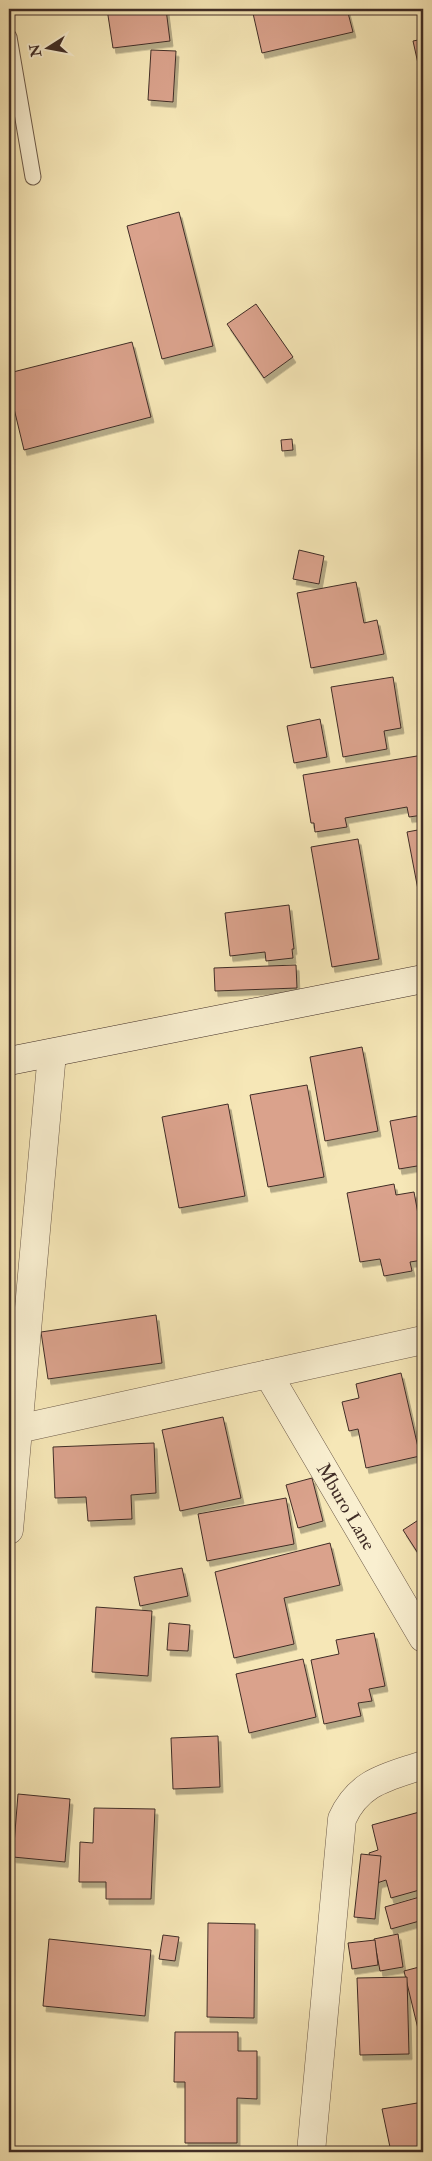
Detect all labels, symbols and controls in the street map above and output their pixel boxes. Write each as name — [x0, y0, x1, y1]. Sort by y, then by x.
north arrow — [22, 22, 72, 72]
text: N — [26, 42, 45, 59]
street label: Mburo Lane — [311, 1459, 381, 1555]

